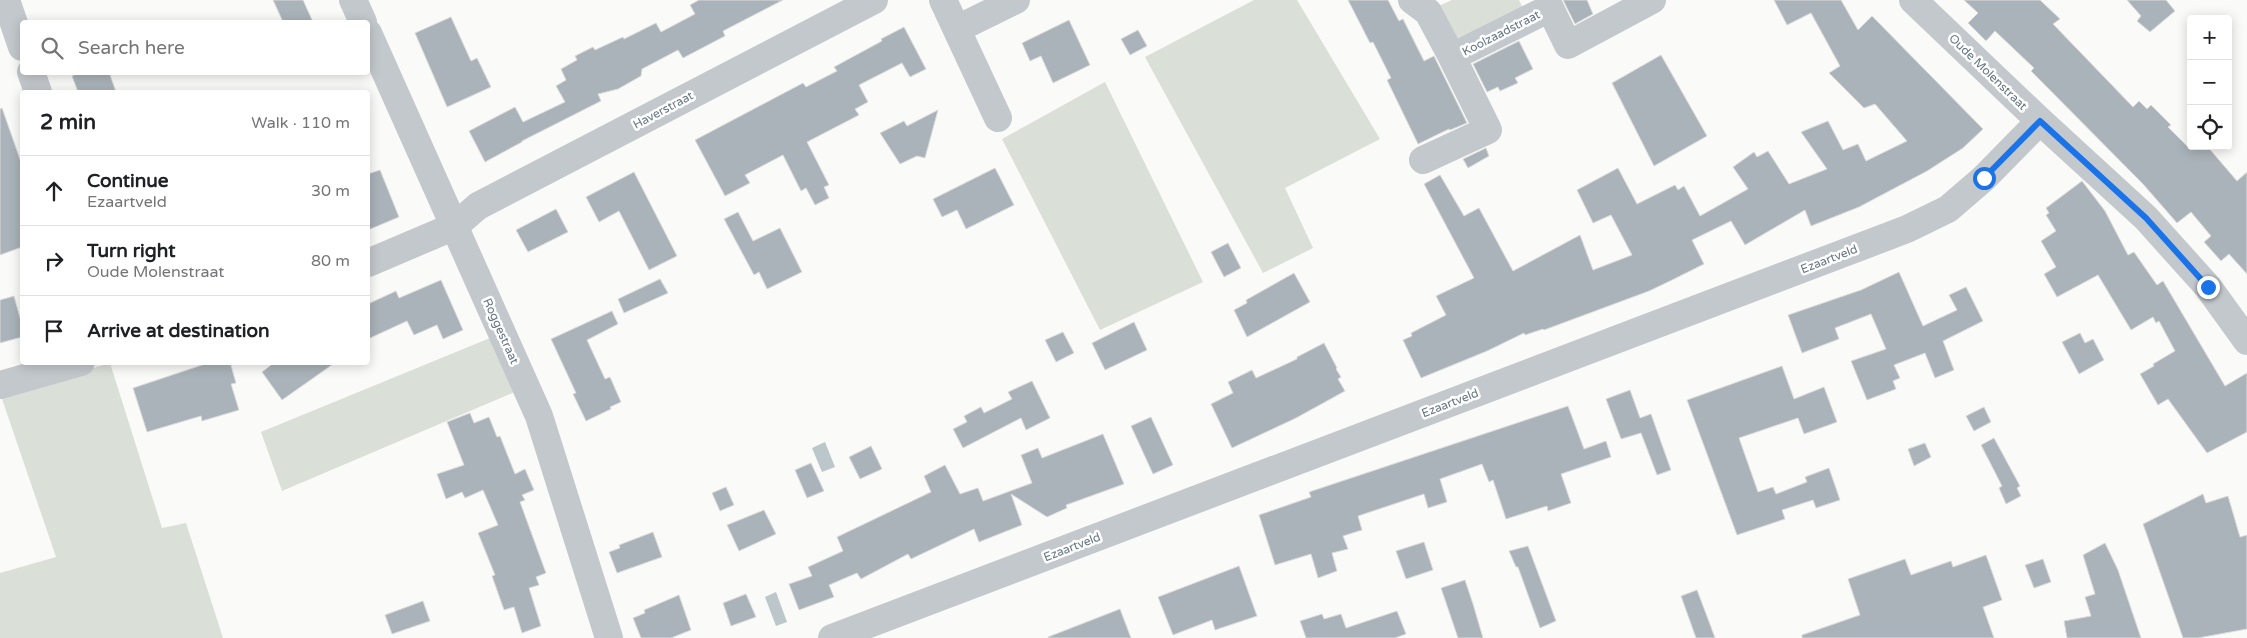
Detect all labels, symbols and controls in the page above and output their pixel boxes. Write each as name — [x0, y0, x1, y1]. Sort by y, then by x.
street label: Koolzaadstraat — [1460, 7, 1543, 59]
map controls — [2187, 15, 2232, 150]
button: + — [2187, 15, 2232, 60]
search box — [20, 20, 370, 75]
street label: Oude Molenstraat — [1946, 31, 2030, 113]
icon: search — [38, 34, 66, 62]
text: Search here — [78, 37, 185, 59]
button: − — [2187, 60, 2232, 105]
street label: Haverstraat — [630, 88, 696, 132]
button: locate — [2187, 105, 2232, 150]
text: 2 min — [40, 110, 96, 135]
text: Walk · 110 m — [251, 113, 350, 133]
route start — [1973, 167, 1996, 190]
text: Continue — [87, 170, 169, 192]
icon: ahead — [40, 177, 68, 205]
text: 30 m — [311, 181, 350, 201]
text: Ezaartveld — [87, 192, 167, 212]
text: Turn right — [87, 240, 175, 262]
street label: Ezaartveld — [1799, 242, 1859, 276]
icon: right — [40, 247, 68, 275]
text: 80 m — [311, 251, 350, 271]
text: Oude Molenstraat — [87, 262, 224, 282]
route end — [2197, 276, 2220, 299]
street label: Roggestraat — [480, 296, 522, 366]
icon: arrive — [40, 317, 68, 345]
text: Arrive at destination — [87, 320, 270, 342]
street label: Ezaartveld — [1420, 386, 1480, 420]
street label: Ezaartveld — [1042, 530, 1102, 564]

